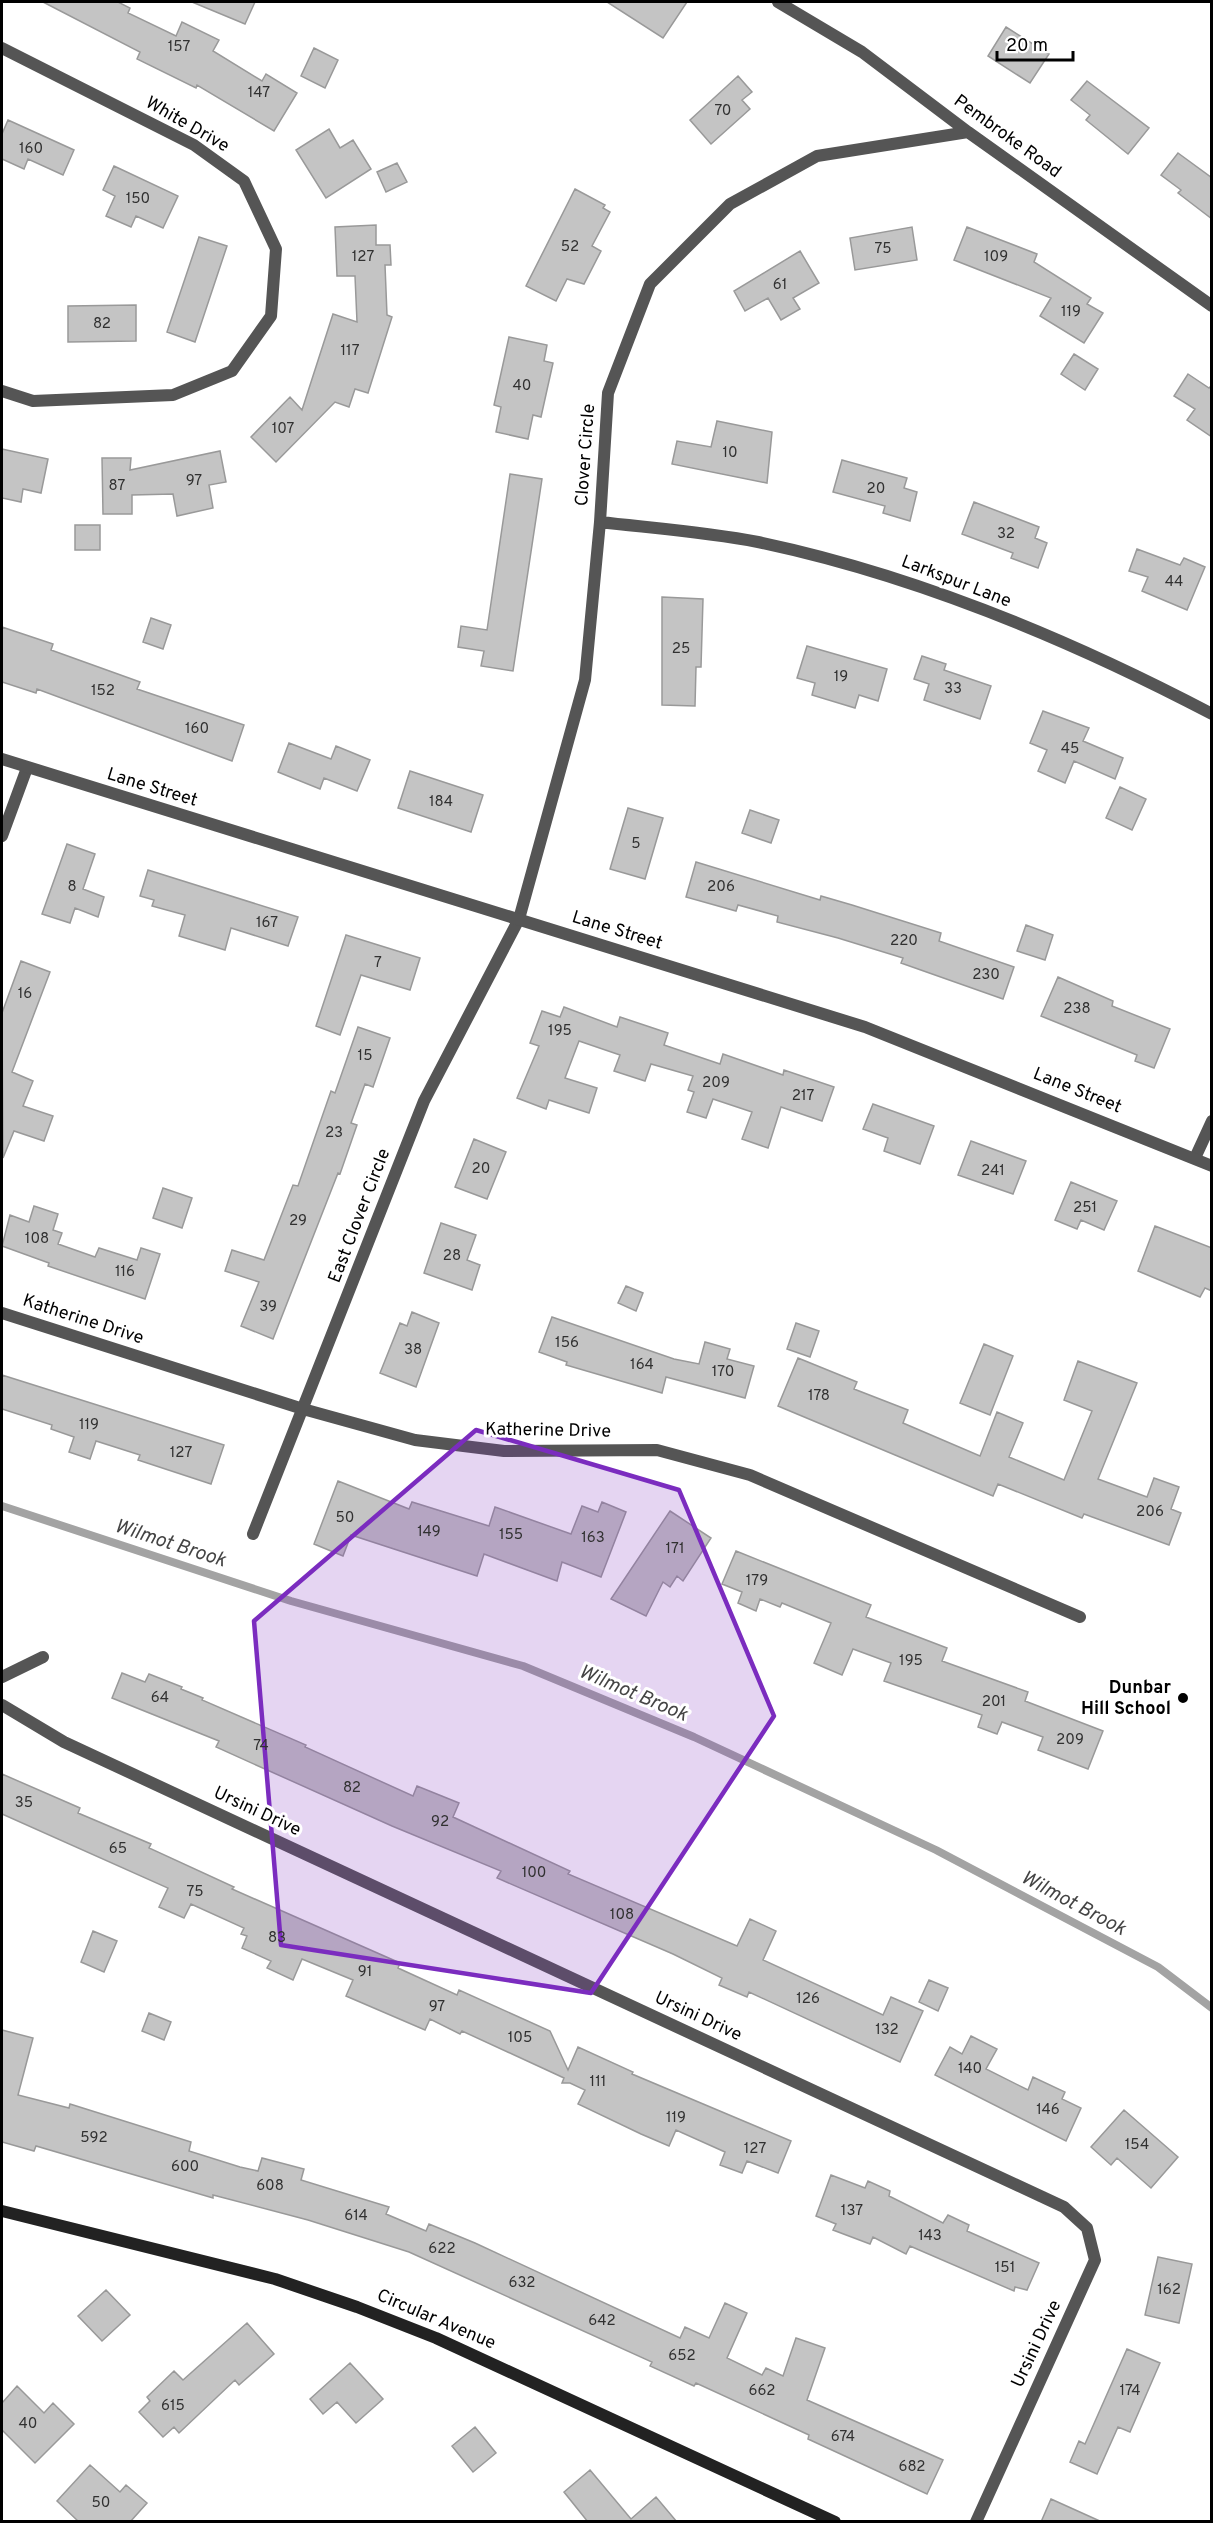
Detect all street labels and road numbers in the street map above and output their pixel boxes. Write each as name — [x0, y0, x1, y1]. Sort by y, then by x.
street label: Pembroke Road — [949, 90, 1065, 184]
street label: White Drive — [141, 92, 233, 158]
street label: Clover Circle — [571, 403, 601, 507]
street label: Larkspur Lane — [898, 551, 1014, 613]
street label: Lane Street — [104, 763, 200, 813]
street label: Lane Street — [569, 906, 665, 956]
street label: Lane Street — [1029, 1063, 1125, 1119]
street label: East Clover Circle — [324, 1146, 396, 1286]
street label: Katherine Drive — [20, 1290, 146, 1350]
street label: Katherine Drive — [485, 1418, 611, 1444]
street label: Ursini Drive — [210, 1782, 304, 1842]
street label: Ursini Drive — [651, 1987, 745, 2047]
street label: Circular Avenue — [373, 2285, 499, 2355]
street label: Ursini Drive — [1007, 2297, 1067, 2391]

